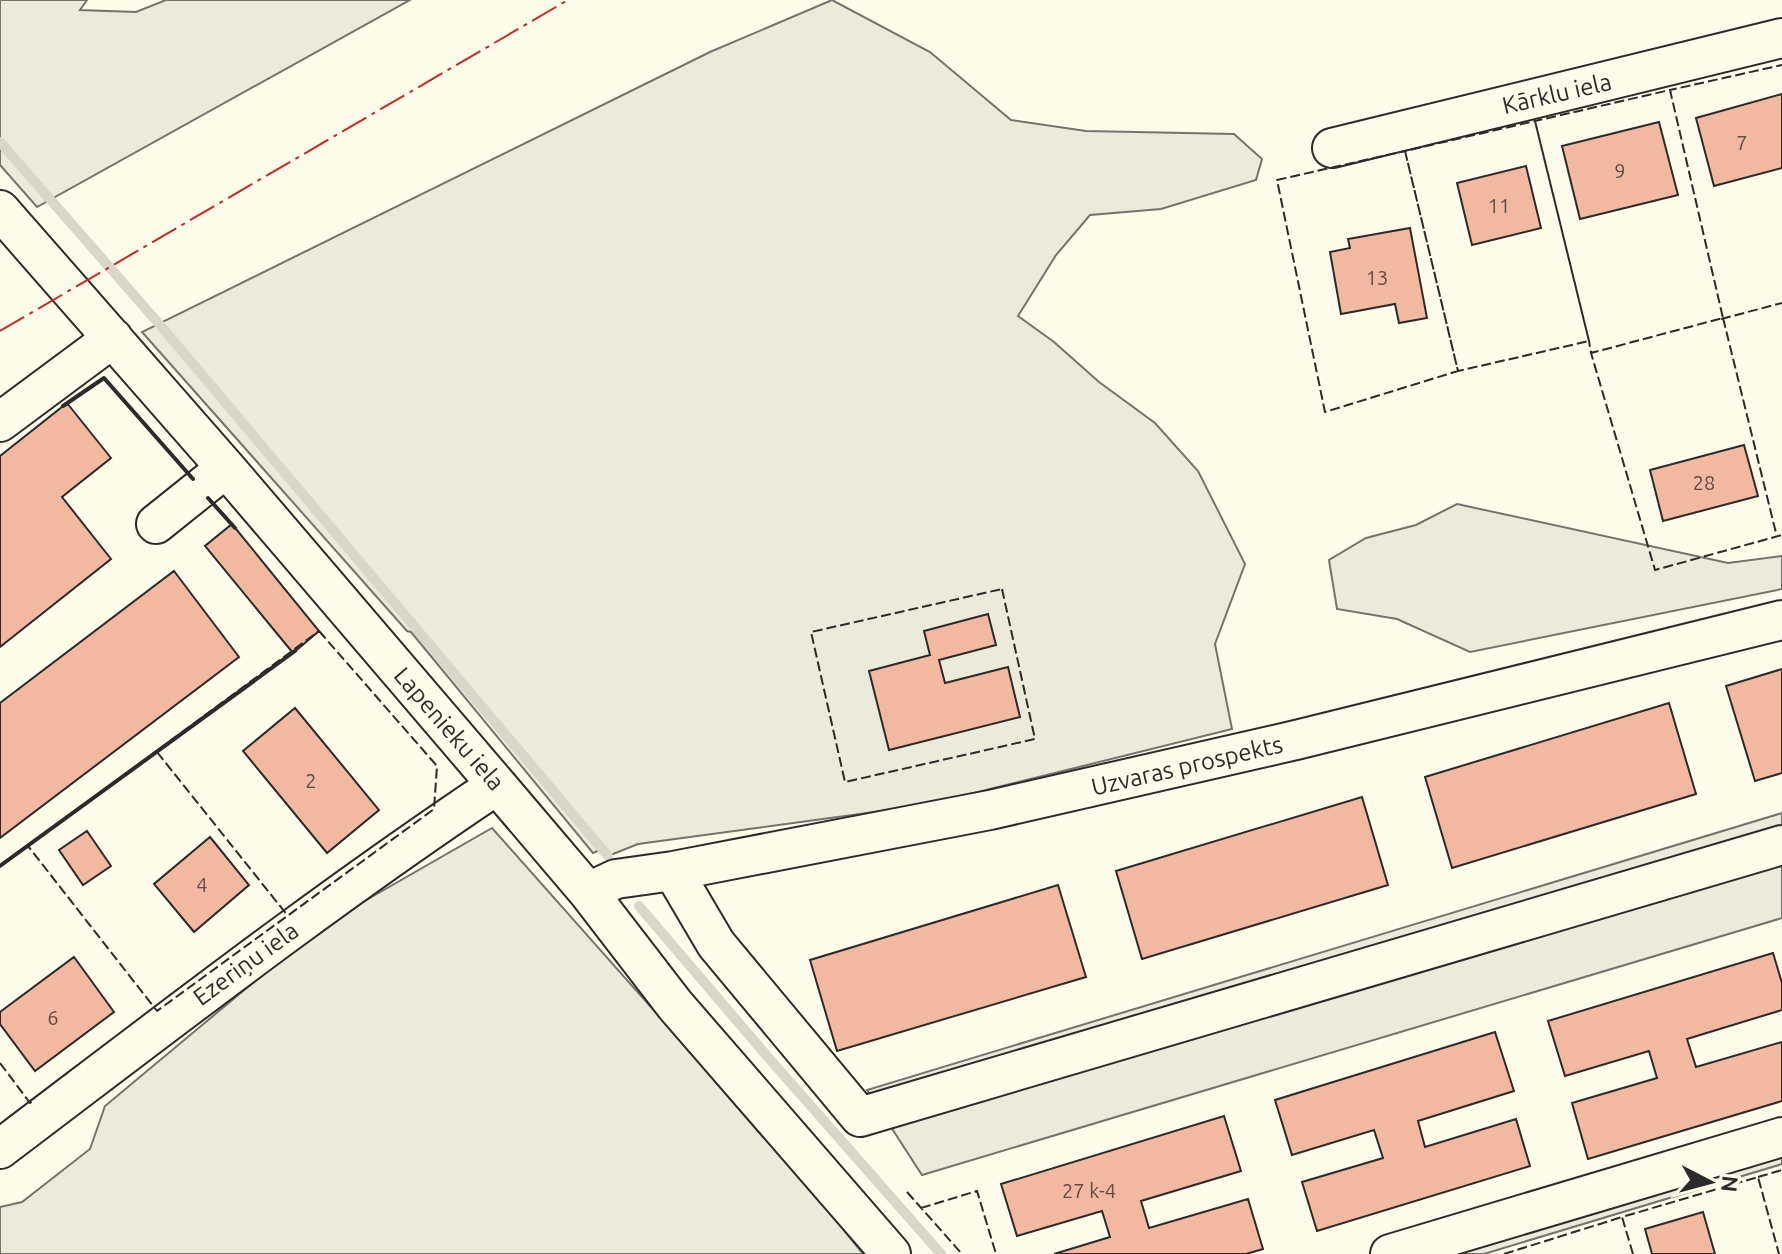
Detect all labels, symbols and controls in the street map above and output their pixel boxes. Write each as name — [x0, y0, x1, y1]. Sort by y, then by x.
street label: Kārklu iela — [1500, 68, 1614, 119]
house number: 7 — [1736, 131, 1748, 154]
house number: 9 — [1614, 159, 1626, 182]
house number: 11 — [1488, 194, 1510, 217]
house number: 13 — [1366, 266, 1388, 289]
house number: 28 — [1693, 471, 1715, 494]
street label: Lapenieku iela — [389, 662, 510, 796]
street label: Uzvaras prospekts — [1089, 730, 1285, 801]
house number: 2 — [305, 769, 317, 792]
house number: 4 — [196, 873, 208, 896]
street label: Ezeriņu iela — [188, 916, 303, 1011]
house number: 6 — [47, 1006, 59, 1029]
north arrow — [1670, 1142, 1750, 1222]
text: N — [1717, 1175, 1744, 1194]
house number: 27 k-4 — [1062, 1179, 1116, 1202]

